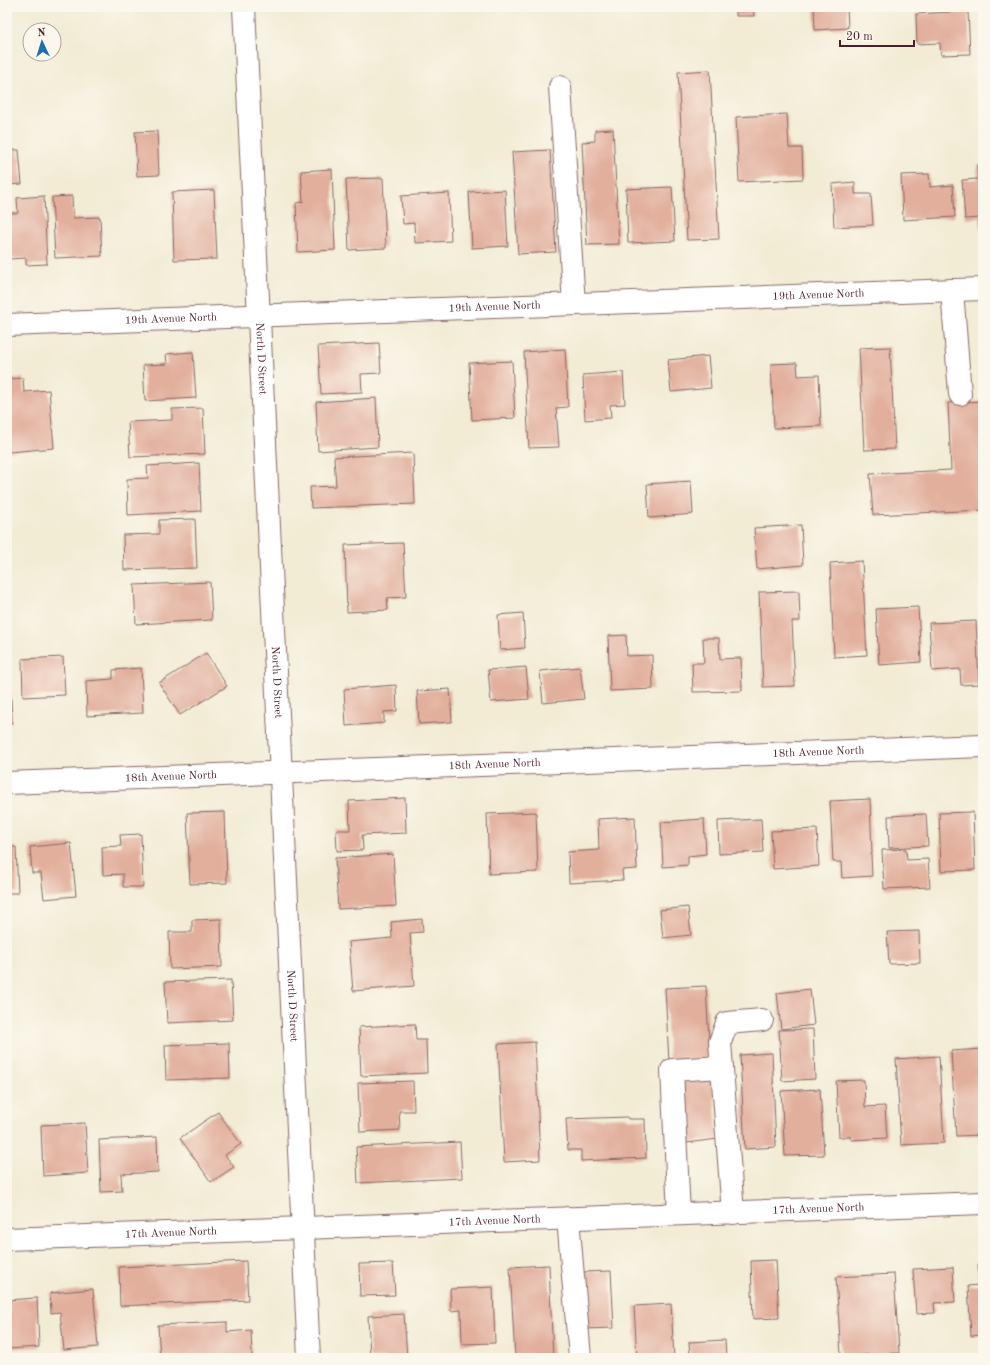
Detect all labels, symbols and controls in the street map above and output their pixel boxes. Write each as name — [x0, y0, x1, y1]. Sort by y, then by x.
north arrow — [22, 22, 62, 62]
scale bar — [840, 22, 914, 48]
text: N — [37, 28, 47, 39]
text: 20 m — [846, 31, 873, 43]
street label: 19th Avenue North — [772, 288, 865, 302]
street label: 19th Avenue North — [448, 300, 541, 314]
street label: 19th Avenue North — [125, 312, 217, 326]
street label: North D Street — [254, 322, 268, 395]
street label: North D Street — [269, 646, 284, 719]
street label: 18th Avenue North — [772, 745, 865, 759]
street label: 18th Avenue North — [448, 757, 541, 772]
street label: 18th Avenue North — [125, 770, 217, 784]
street label: North D Street — [285, 969, 299, 1042]
street label: 17th Avenue North — [772, 1202, 865, 1216]
street label: 17th Avenue North — [448, 1214, 541, 1228]
street label: 17th Avenue North — [125, 1226, 217, 1240]

